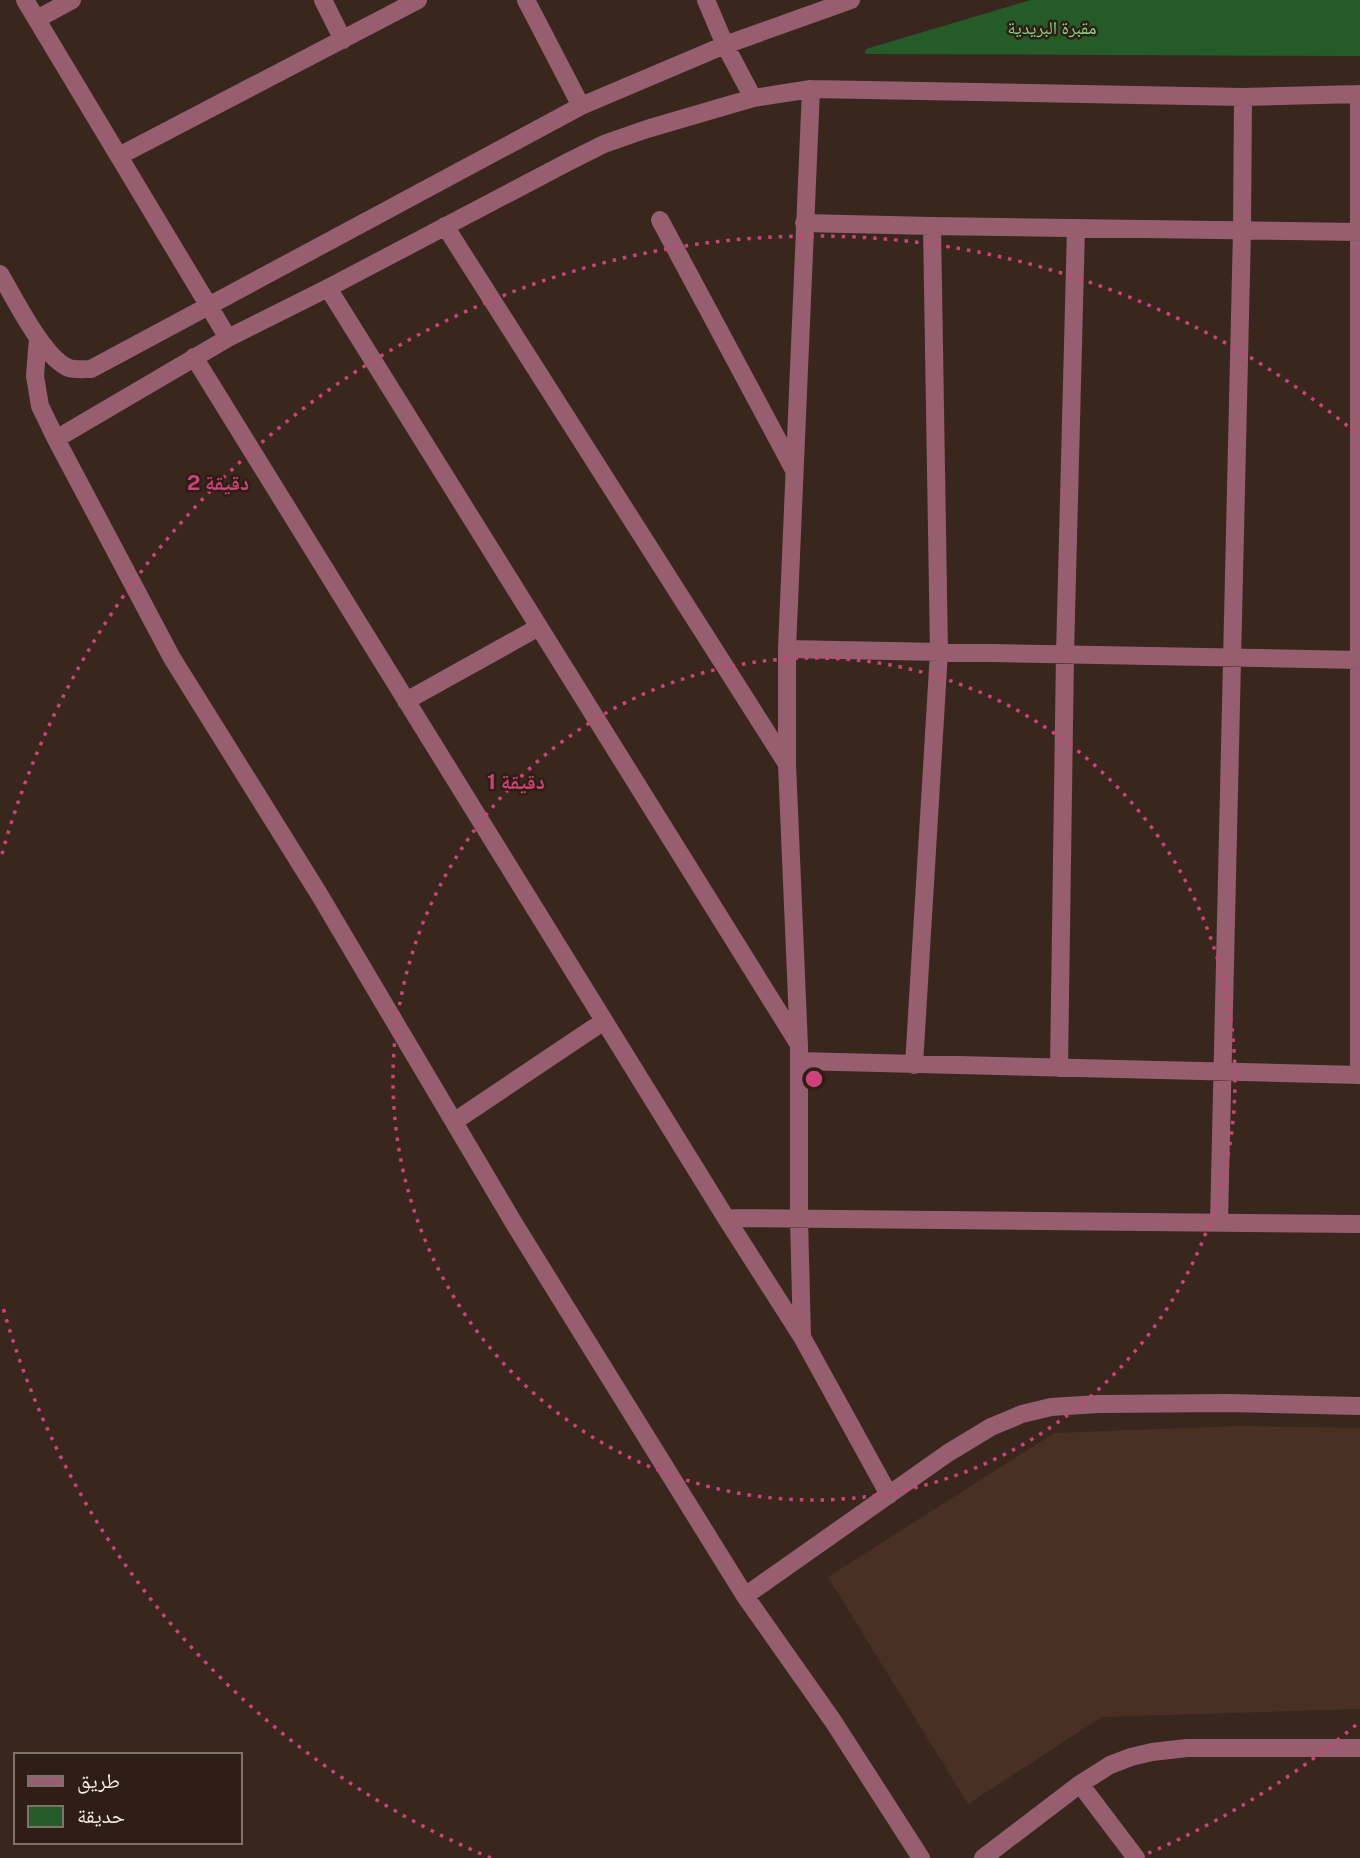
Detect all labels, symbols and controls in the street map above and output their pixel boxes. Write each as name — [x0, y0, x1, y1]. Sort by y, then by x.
park label: مقبرة البريدية — [1007, 17, 1097, 38]
text: 2 دقيقة — [187, 470, 249, 495]
text: 1 دقيقة — [487, 769, 545, 794]
centre of rings — [802, 1067, 826, 1091]
legend — [14, 1753, 242, 1844]
text: طريق — [77, 1768, 120, 1794]
text: حديقة — [77, 1803, 125, 1828]

